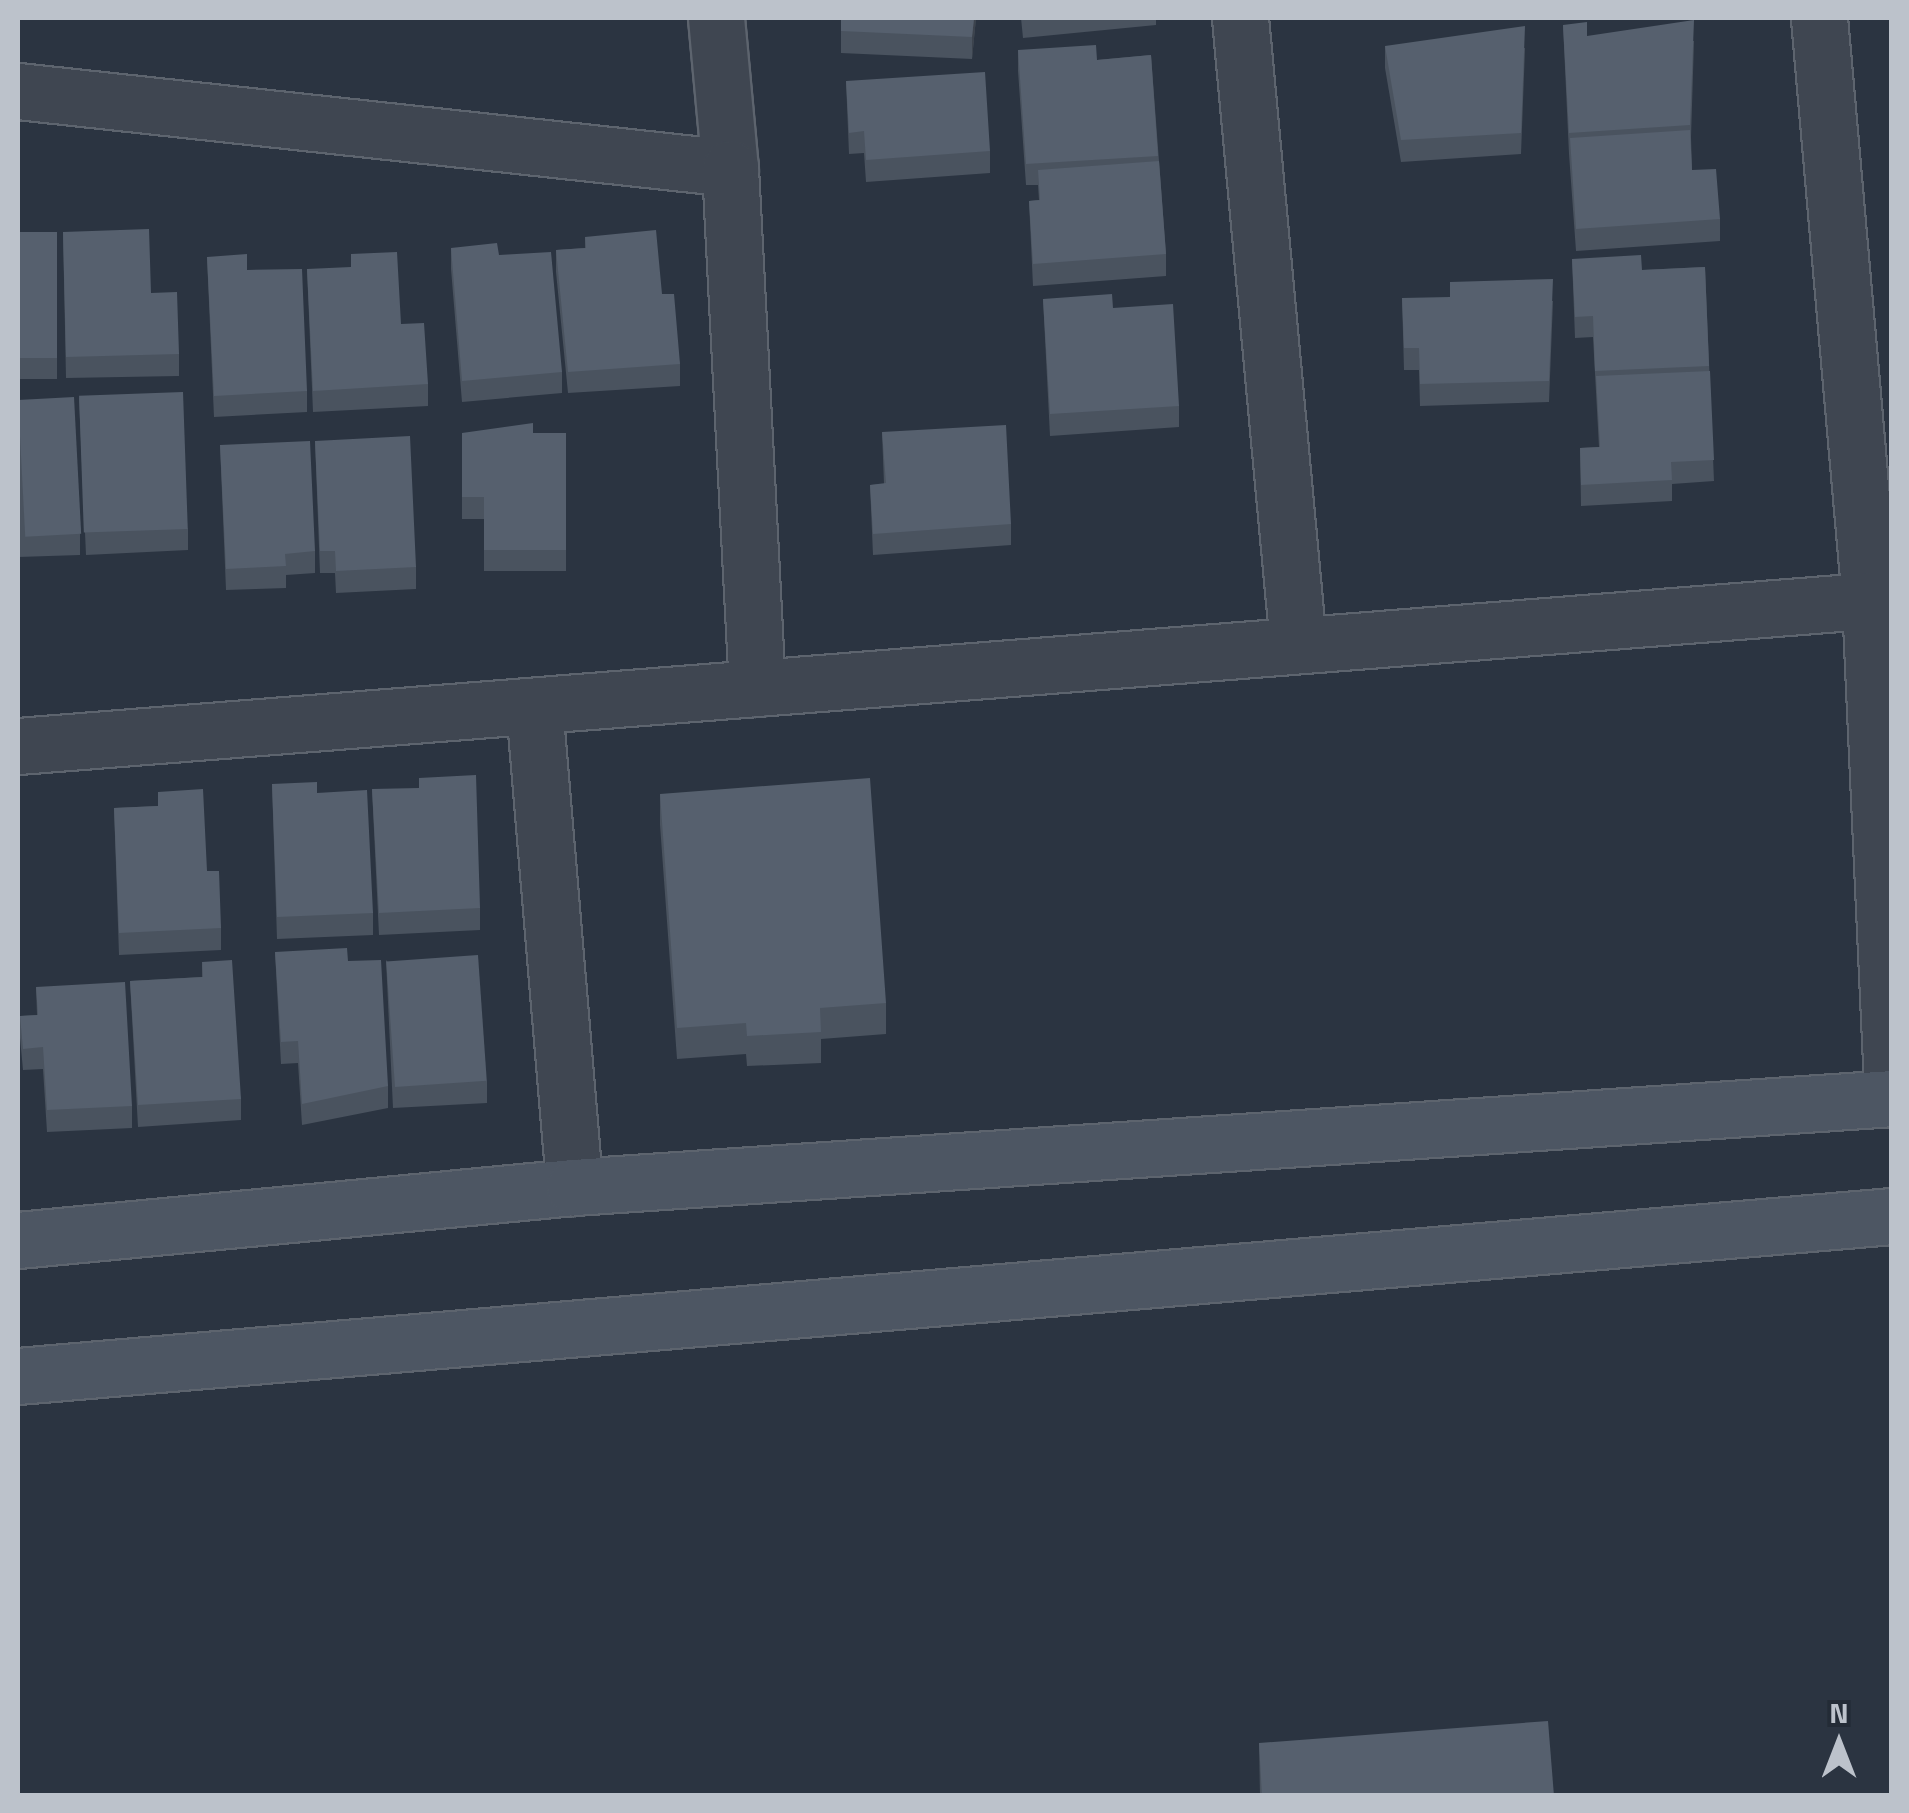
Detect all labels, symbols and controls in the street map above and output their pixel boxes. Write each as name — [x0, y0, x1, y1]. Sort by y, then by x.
text: N — [1829, 1691, 1849, 1734]
north arrow — [1789, 1693, 1889, 1793]

